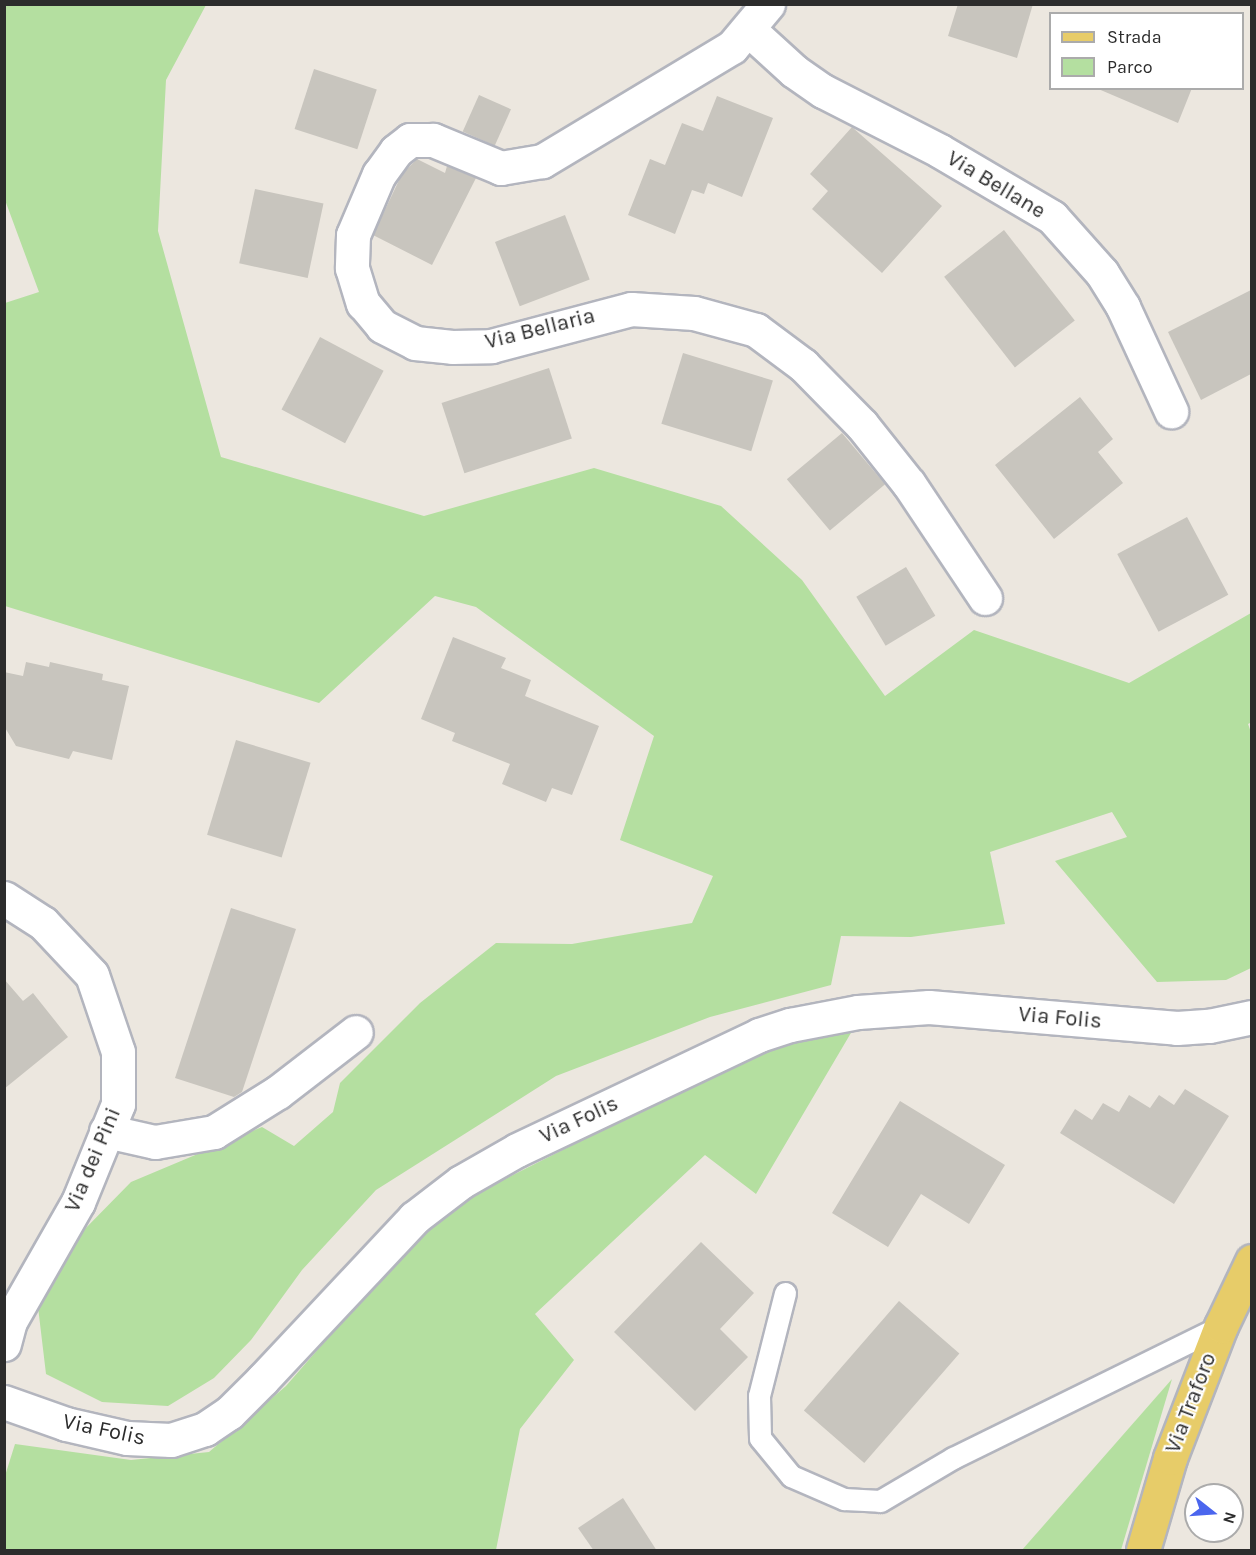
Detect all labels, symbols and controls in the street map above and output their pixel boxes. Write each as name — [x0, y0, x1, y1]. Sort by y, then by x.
legend — [1049, 12, 1244, 90]
text: Strada — [1107, 26, 1162, 48]
text: Parco — [1107, 56, 1153, 78]
street label: Via Bellane — [942, 145, 1050, 225]
street label: Via Bellaria — [482, 303, 598, 355]
street label: Via Folis — [1017, 1001, 1103, 1035]
street label: Via Folis — [536, 1090, 622, 1150]
street label: Via dei Pini — [59, 1104, 127, 1216]
street label: Via Traforo — [1160, 1349, 1222, 1457]
street label: Via Folis — [60, 1408, 148, 1452]
north arrow — [1184, 1483, 1244, 1543]
text: N — [1219, 1510, 1241, 1526]

